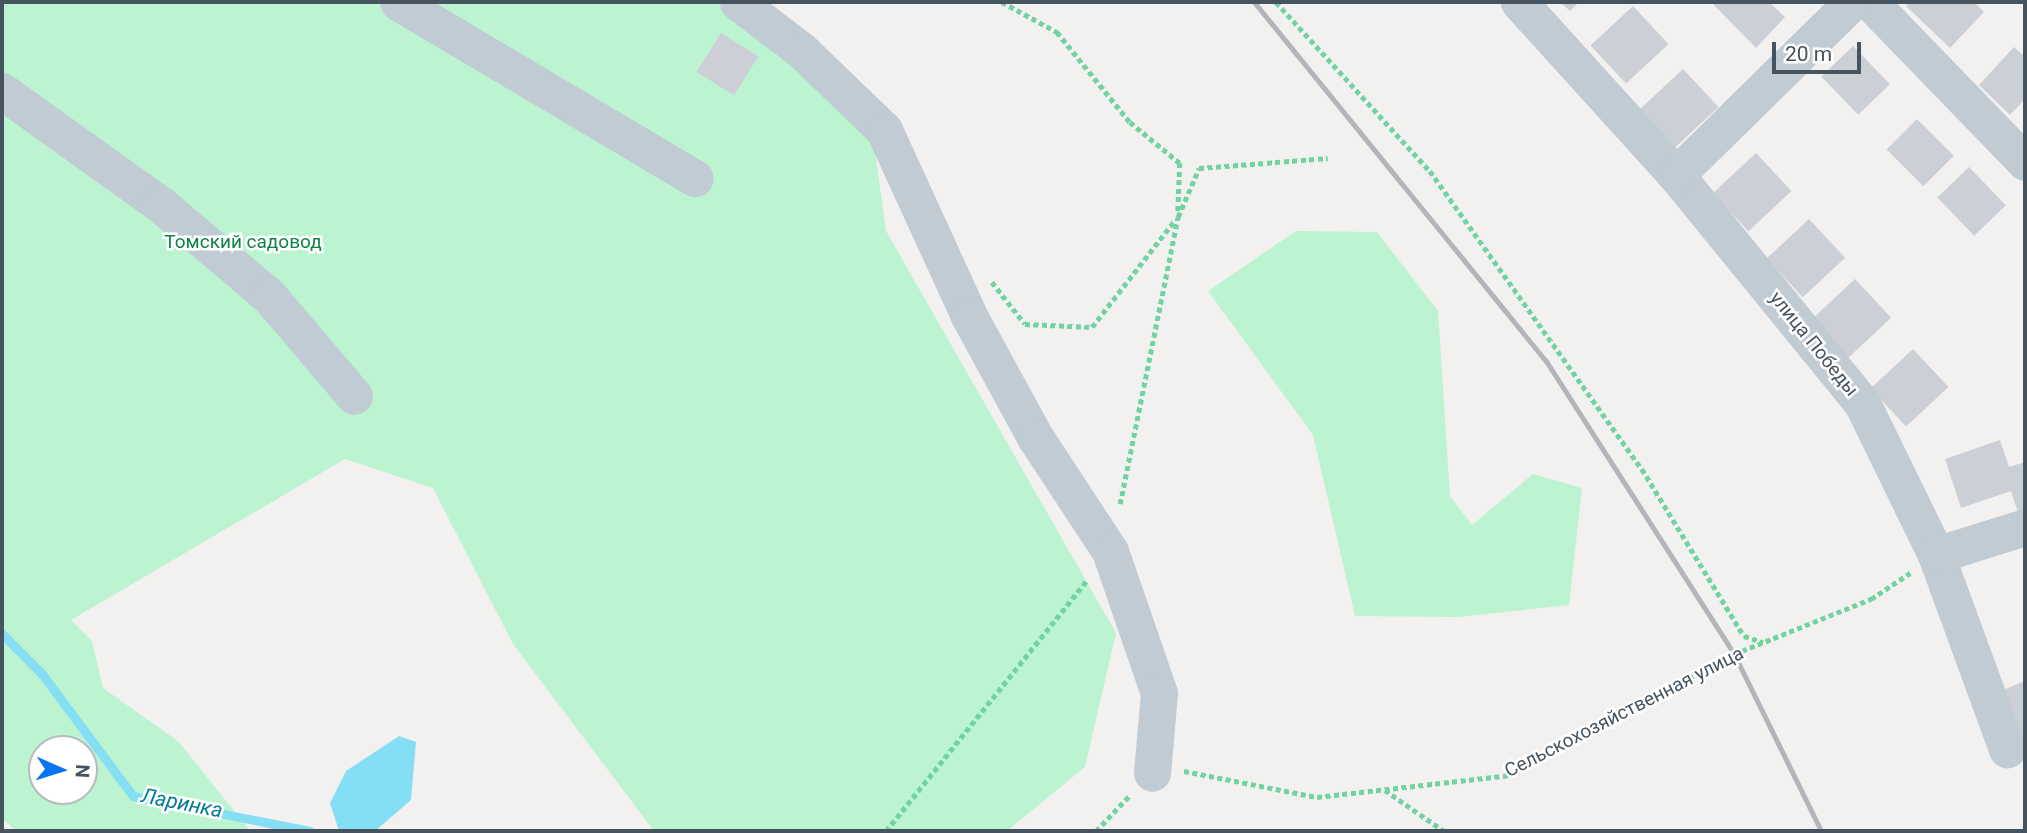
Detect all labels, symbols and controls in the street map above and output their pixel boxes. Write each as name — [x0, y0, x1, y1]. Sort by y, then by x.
scale bar — [1775, 28, 1864, 72]
text: 20 m — [1785, 42, 1832, 66]
park label: Томский садовод — [164, 231, 322, 253]
street label: улица Победы — [1765, 287, 1863, 401]
street label: Сельскохозяйственная улица — [1501, 642, 1747, 782]
north arrow — [28, 735, 98, 805]
text: N — [71, 764, 94, 778]
water label: Ларинка — [139, 783, 225, 823]

